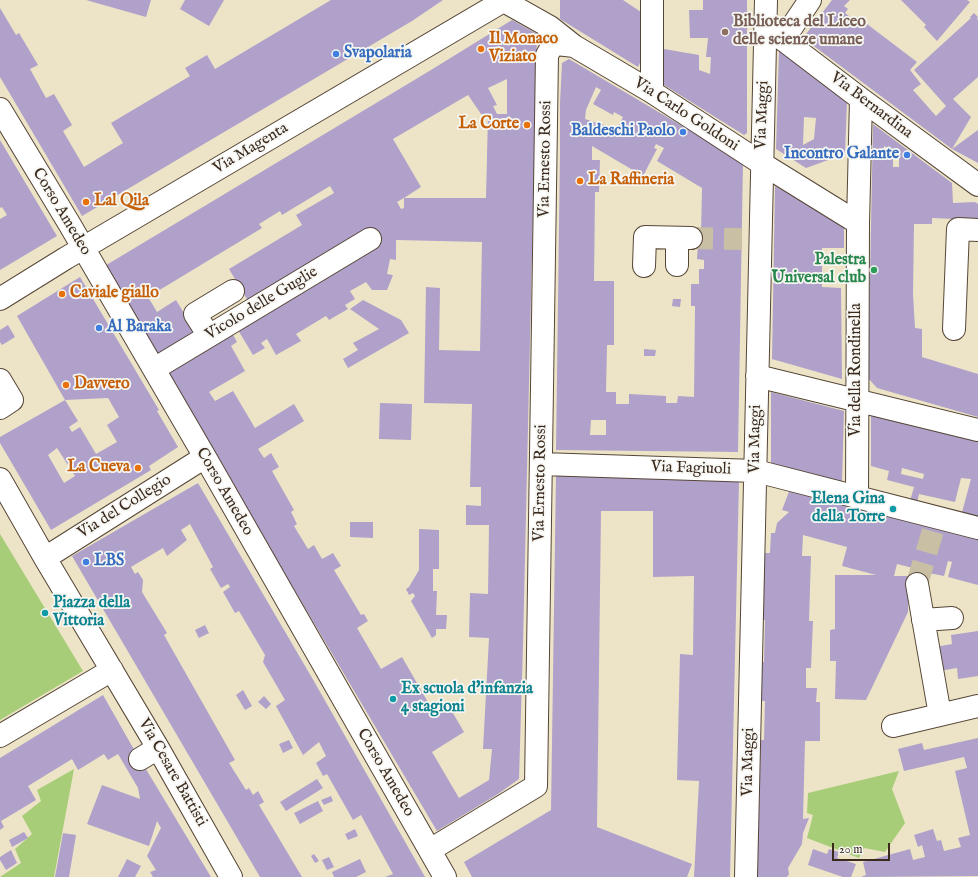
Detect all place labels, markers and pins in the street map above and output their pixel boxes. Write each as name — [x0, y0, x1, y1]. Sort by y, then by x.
place label: Biblioteca del Liceo delle scienze umane — [733, 13, 866, 51]
marker: Biblioteca del Liceo delle scienze umane — [720, 27, 730, 37]
place label: Il Monaco Viziato — [489, 30, 558, 68]
place label: Svapolaria — [344, 44, 412, 64]
marker: Il Monaco Viziato — [476, 44, 486, 54]
marker: Svapolaria — [331, 49, 341, 59]
place label: La Corte — [458, 115, 519, 135]
marker: La Corte — [522, 120, 532, 130]
place label: Baldeschi Paolo — [571, 122, 675, 142]
marker: Baldeschi Paolo — [678, 127, 688, 137]
place label: Incontro Galante — [784, 145, 899, 165]
marker: Incontro Galante — [902, 150, 912, 160]
place label: La Raffineria — [588, 171, 674, 191]
marker: La Raffineria — [575, 176, 585, 186]
place label: Lal Qila — [94, 192, 149, 212]
marker: Lal Qila — [81, 197, 91, 207]
place label: Palestra Universal club — [771, 251, 866, 289]
marker: Palestra Universal club — [869, 265, 879, 275]
place label: Caviale giallo — [70, 284, 159, 304]
marker: Caviale giallo — [57, 289, 67, 299]
place label: Al Baraka — [107, 318, 171, 338]
marker: Al Baraka — [94, 323, 104, 333]
place label: Davvero — [74, 375, 130, 395]
marker: Davvero — [61, 380, 71, 390]
place label: La Cueva — [67, 458, 130, 478]
marker: La Cueva — [133, 463, 143, 473]
place label: Elena Gina della Torre — [811, 490, 885, 528]
marker: Elena Gina della Torre — [888, 504, 898, 514]
place label: LBS — [94, 552, 124, 572]
marker: LBS — [81, 557, 91, 567]
place label: Piazza della Vittoria — [53, 594, 130, 632]
marker: Piazza della Vittoria — [40, 608, 50, 618]
place label: Ex scuola d'infanzia 4 stagioni — [401, 680, 533, 718]
marker: Ex scuola d'infanzia 4 stagioni — [388, 694, 398, 704]

